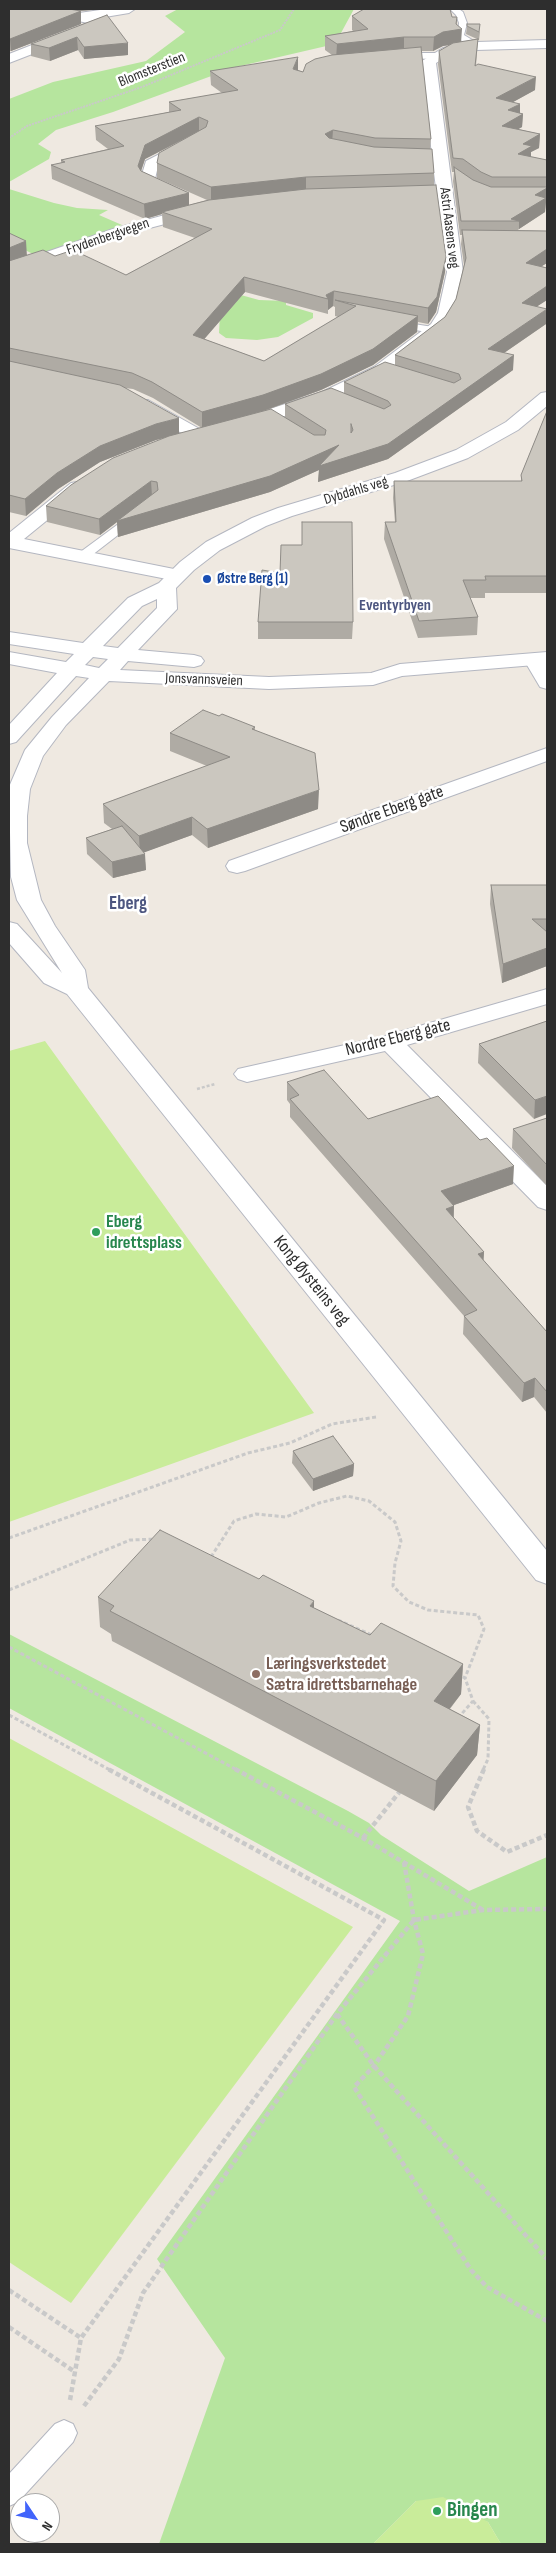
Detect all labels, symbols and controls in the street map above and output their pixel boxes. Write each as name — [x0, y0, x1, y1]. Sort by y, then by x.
street label: Blomsterstien — [116, 48, 188, 92]
street label: Astri Aasens veg — [435, 186, 463, 270]
street label: Frydenbergvegen — [64, 214, 152, 260]
street label: Dybdahls veg — [322, 473, 390, 509]
place label: Østre Berg (1) — [217, 570, 288, 588]
marker: Østre Berg (1) — [201, 573, 213, 585]
district label: Eventyrbyen — [359, 596, 431, 616]
street label: Jonsvannsveien — [165, 670, 243, 690]
street label: Søndre Eberg gate — [337, 781, 447, 839]
district label: Eberg — [109, 893, 147, 915]
street label: Nordre Eberg gate — [343, 1015, 453, 1061]
place label: Eberg idrettsplass — [106, 1211, 182, 1254]
marker: Eberg idrettsplass — [90, 1226, 102, 1238]
street label: Kong Øysteins veg — [268, 1232, 354, 1330]
place label: Læringsverkstedet Sætra idrettsbarnehage — [266, 1653, 417, 1696]
marker: Læringsverkstedet Sætra idrettsbarnehage — [250, 1668, 262, 1680]
north arrow — [10, 2493, 60, 2543]
place label: Bingen — [447, 2498, 498, 2524]
marker: Bingen — [431, 2505, 443, 2517]
text: N — [38, 2518, 56, 2534]

